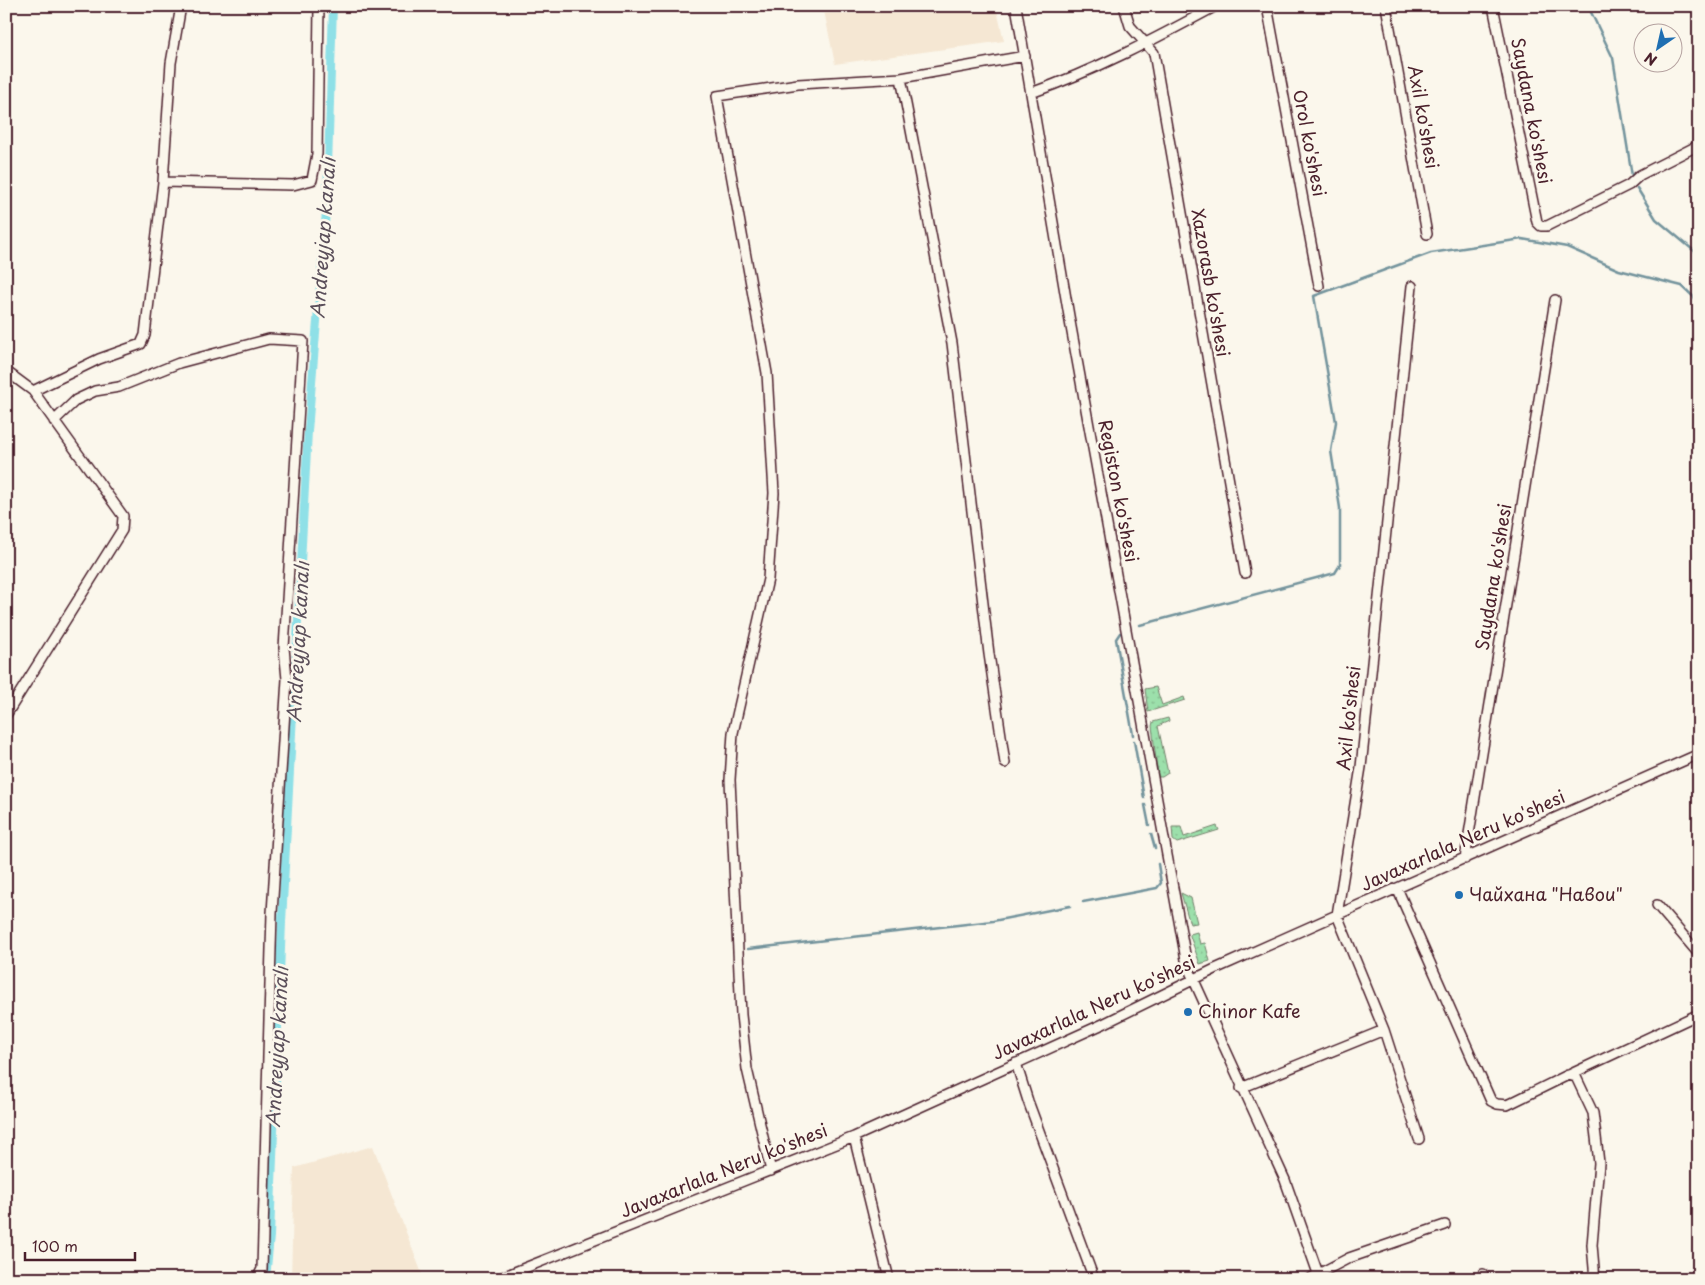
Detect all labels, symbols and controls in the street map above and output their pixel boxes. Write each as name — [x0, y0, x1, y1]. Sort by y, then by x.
north arrow — [1632, 22, 1682, 72]
street label: Saydana ko'shesi — [1505, 35, 1560, 186]
text: N — [1640, 47, 1661, 71]
street label: Axil ko'shesi — [1402, 63, 1447, 171]
street label: Orol ko'shesi — [1287, 87, 1334, 199]
water label: Andreyjap kanalı — [302, 155, 342, 319]
street label: Xazorasb ko'shesi — [1185, 207, 1238, 359]
street label: Registon ko'shesi — [1092, 417, 1147, 564]
street label: Saydana ko'shesi — [1468, 501, 1517, 652]
water label: Andreyjap kanalı — [279, 559, 315, 723]
street label: Axil ko'shesi — [1329, 664, 1366, 772]
street label: Javaxarlala Neru ko'shesi — [1356, 782, 1569, 897]
place label: Чайхана "Навои" — [1469, 880, 1623, 907]
marker: Чайхана "Навои" — [1453, 889, 1465, 901]
street label: Javaxarlala Neru ko'shesi — [987, 948, 1199, 1066]
water label: Andreyjap kanalı — [258, 964, 294, 1128]
place label: Chinor Kafe — [1198, 997, 1301, 1024]
marker: Chinor Kafe — [1182, 1006, 1194, 1018]
street label: Javaxarlala Neru ko'shesi — [616, 1116, 831, 1224]
scale bar — [25, 1230, 135, 1262]
text: 100 m — [32, 1234, 78, 1257]

